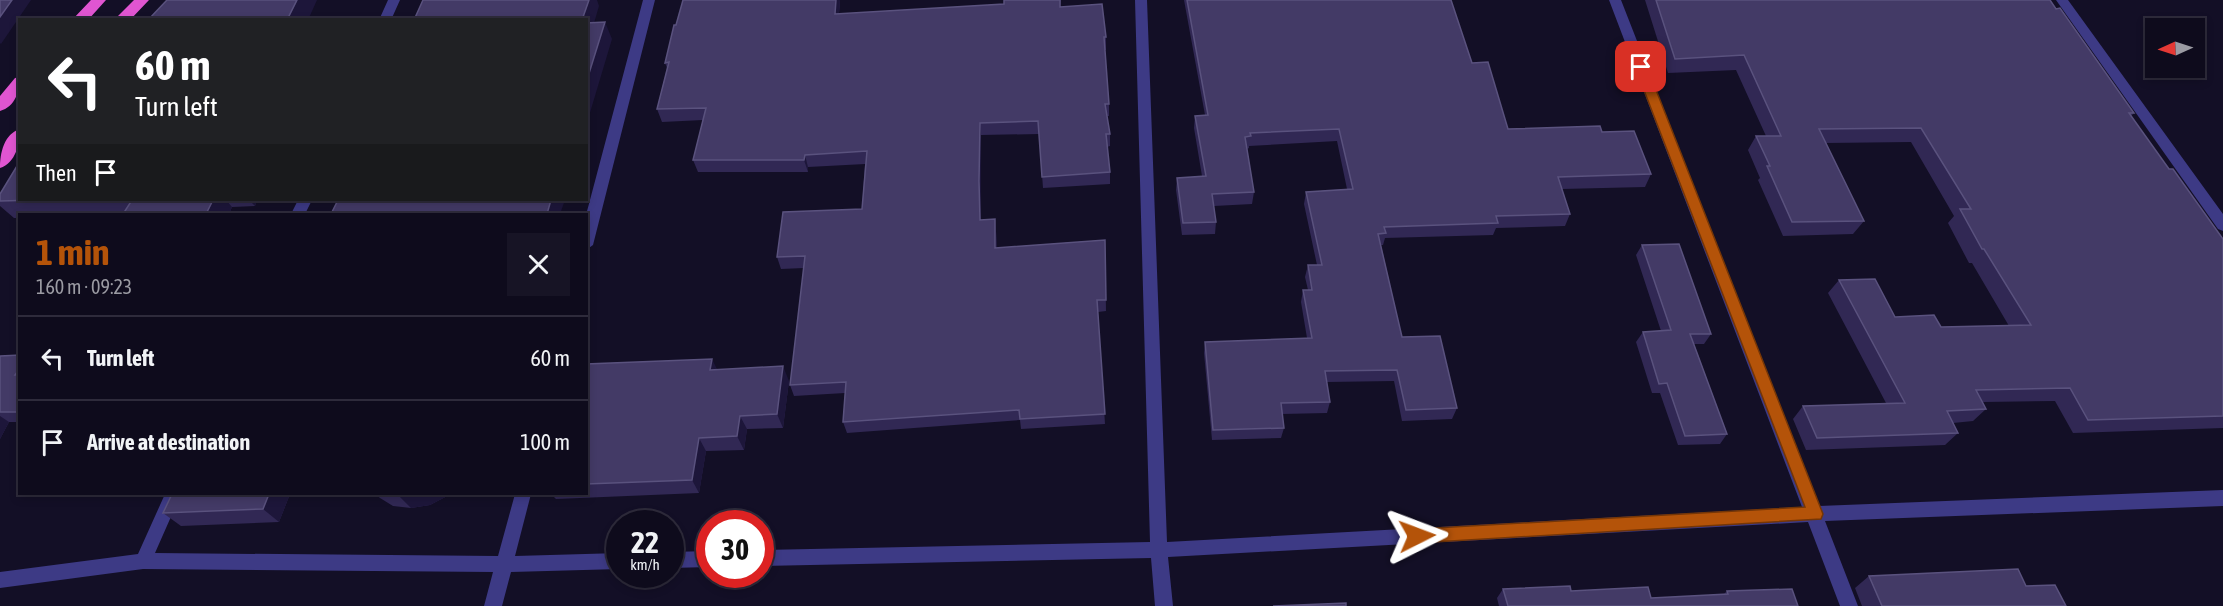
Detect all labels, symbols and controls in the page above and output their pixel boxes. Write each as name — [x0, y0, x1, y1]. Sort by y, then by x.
north arrow — [2145, 18, 2205, 78]
map controls — [2145, 18, 2205, 78]
text: 60 m — [135, 41, 210, 89]
pin — [1615, 41, 1666, 92]
icon: left — [36, 42, 114, 120]
icon: arrive — [1624, 50, 1657, 83]
text: Turn left — [135, 91, 218, 122]
icon: arrive — [89, 156, 122, 189]
text: Then — [36, 160, 77, 186]
text: 1 min — [36, 231, 110, 273]
button: close — [507, 233, 570, 296]
text: 160 m · 09:23 — [36, 275, 132, 298]
icon: left — [36, 342, 69, 375]
text: Turn left — [87, 345, 154, 371]
text: 60 m — [530, 345, 570, 371]
icon: arrive — [36, 426, 69, 459]
text: Arrive at destination — [87, 429, 250, 455]
text: 100 m — [520, 429, 570, 455]
position arrow — [1385, 504, 1449, 568]
speed limit sign: 30 — [696, 510, 774, 588]
text: 22 — [631, 525, 659, 559]
text: km/h — [630, 556, 660, 573]

